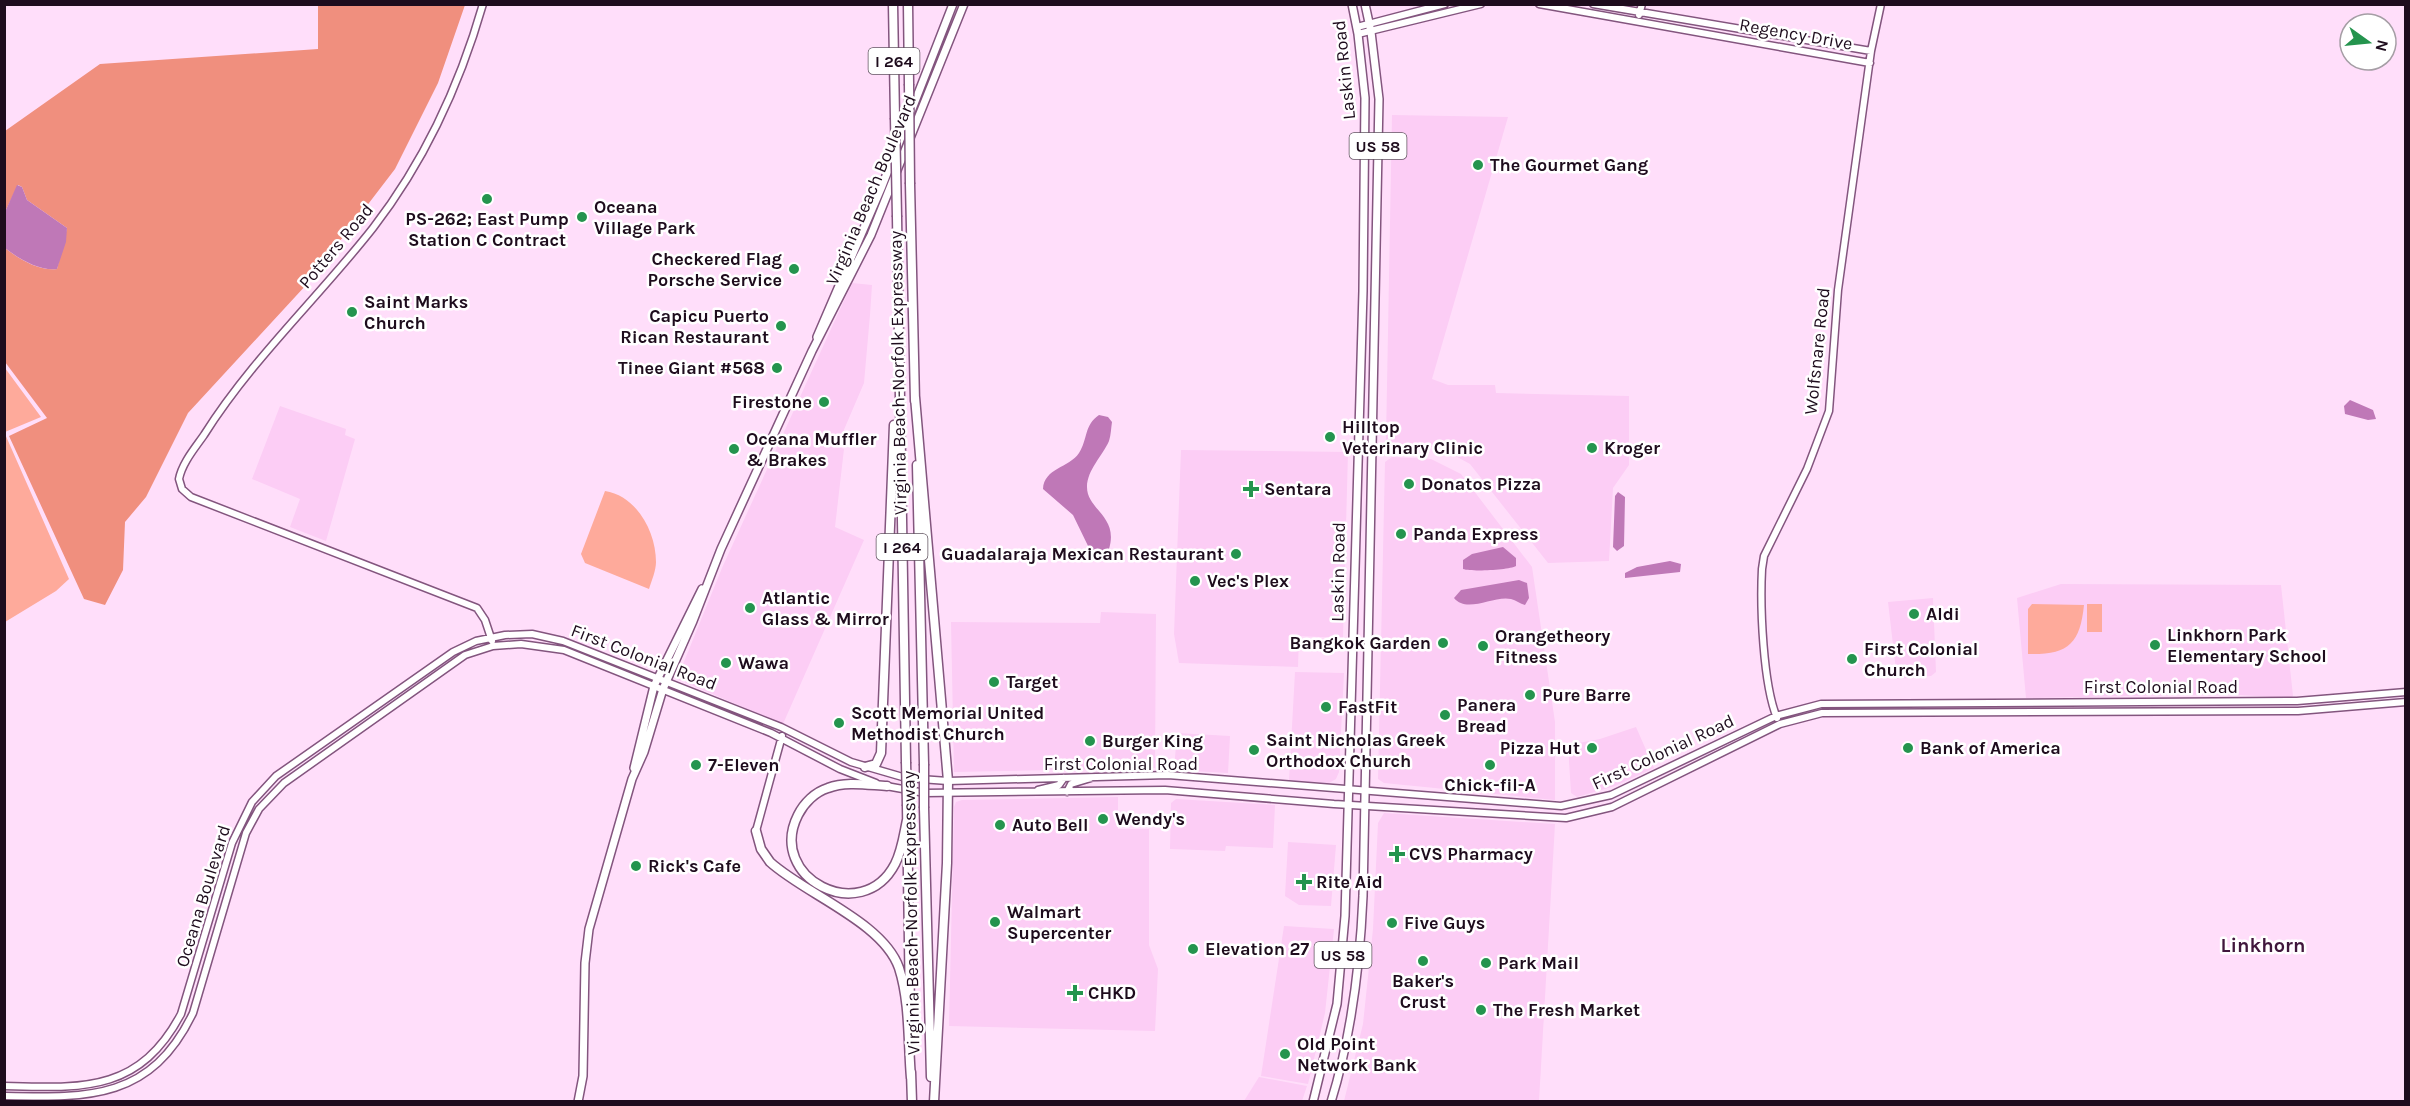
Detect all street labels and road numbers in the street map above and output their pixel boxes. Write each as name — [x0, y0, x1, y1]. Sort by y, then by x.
street label: Regency Drive — [1738, 13, 1854, 55]
street label: Laskin Road — [1328, 19, 1360, 121]
road number: I 264 — [868, 48, 920, 74]
street label: Virginia Beach Boulevard — [821, 91, 921, 289]
road number: US 58 — [1350, 133, 1406, 159]
street label: Potters Road — [294, 199, 378, 293]
street label: Virginia Beach-Norfolk Expressway — [885, 230, 911, 515]
street label: Wolfsnare Road — [1799, 286, 1835, 416]
street label: Laskin Road — [1326, 522, 1350, 622]
road number: I 264 — [876, 534, 928, 560]
street label: First Colonial Road — [568, 619, 720, 695]
street label: First Colonial Road — [2084, 676, 2238, 698]
street label: First Colonial Road — [1588, 709, 1738, 795]
street label: First Colonial Road — [1044, 753, 1198, 775]
street label: Virginia Beach-Norfolk Expressway — [898, 770, 924, 1055]
street label: Oceana Boulevard — [171, 822, 235, 970]
road number: US 58 — [1314, 942, 1372, 968]

